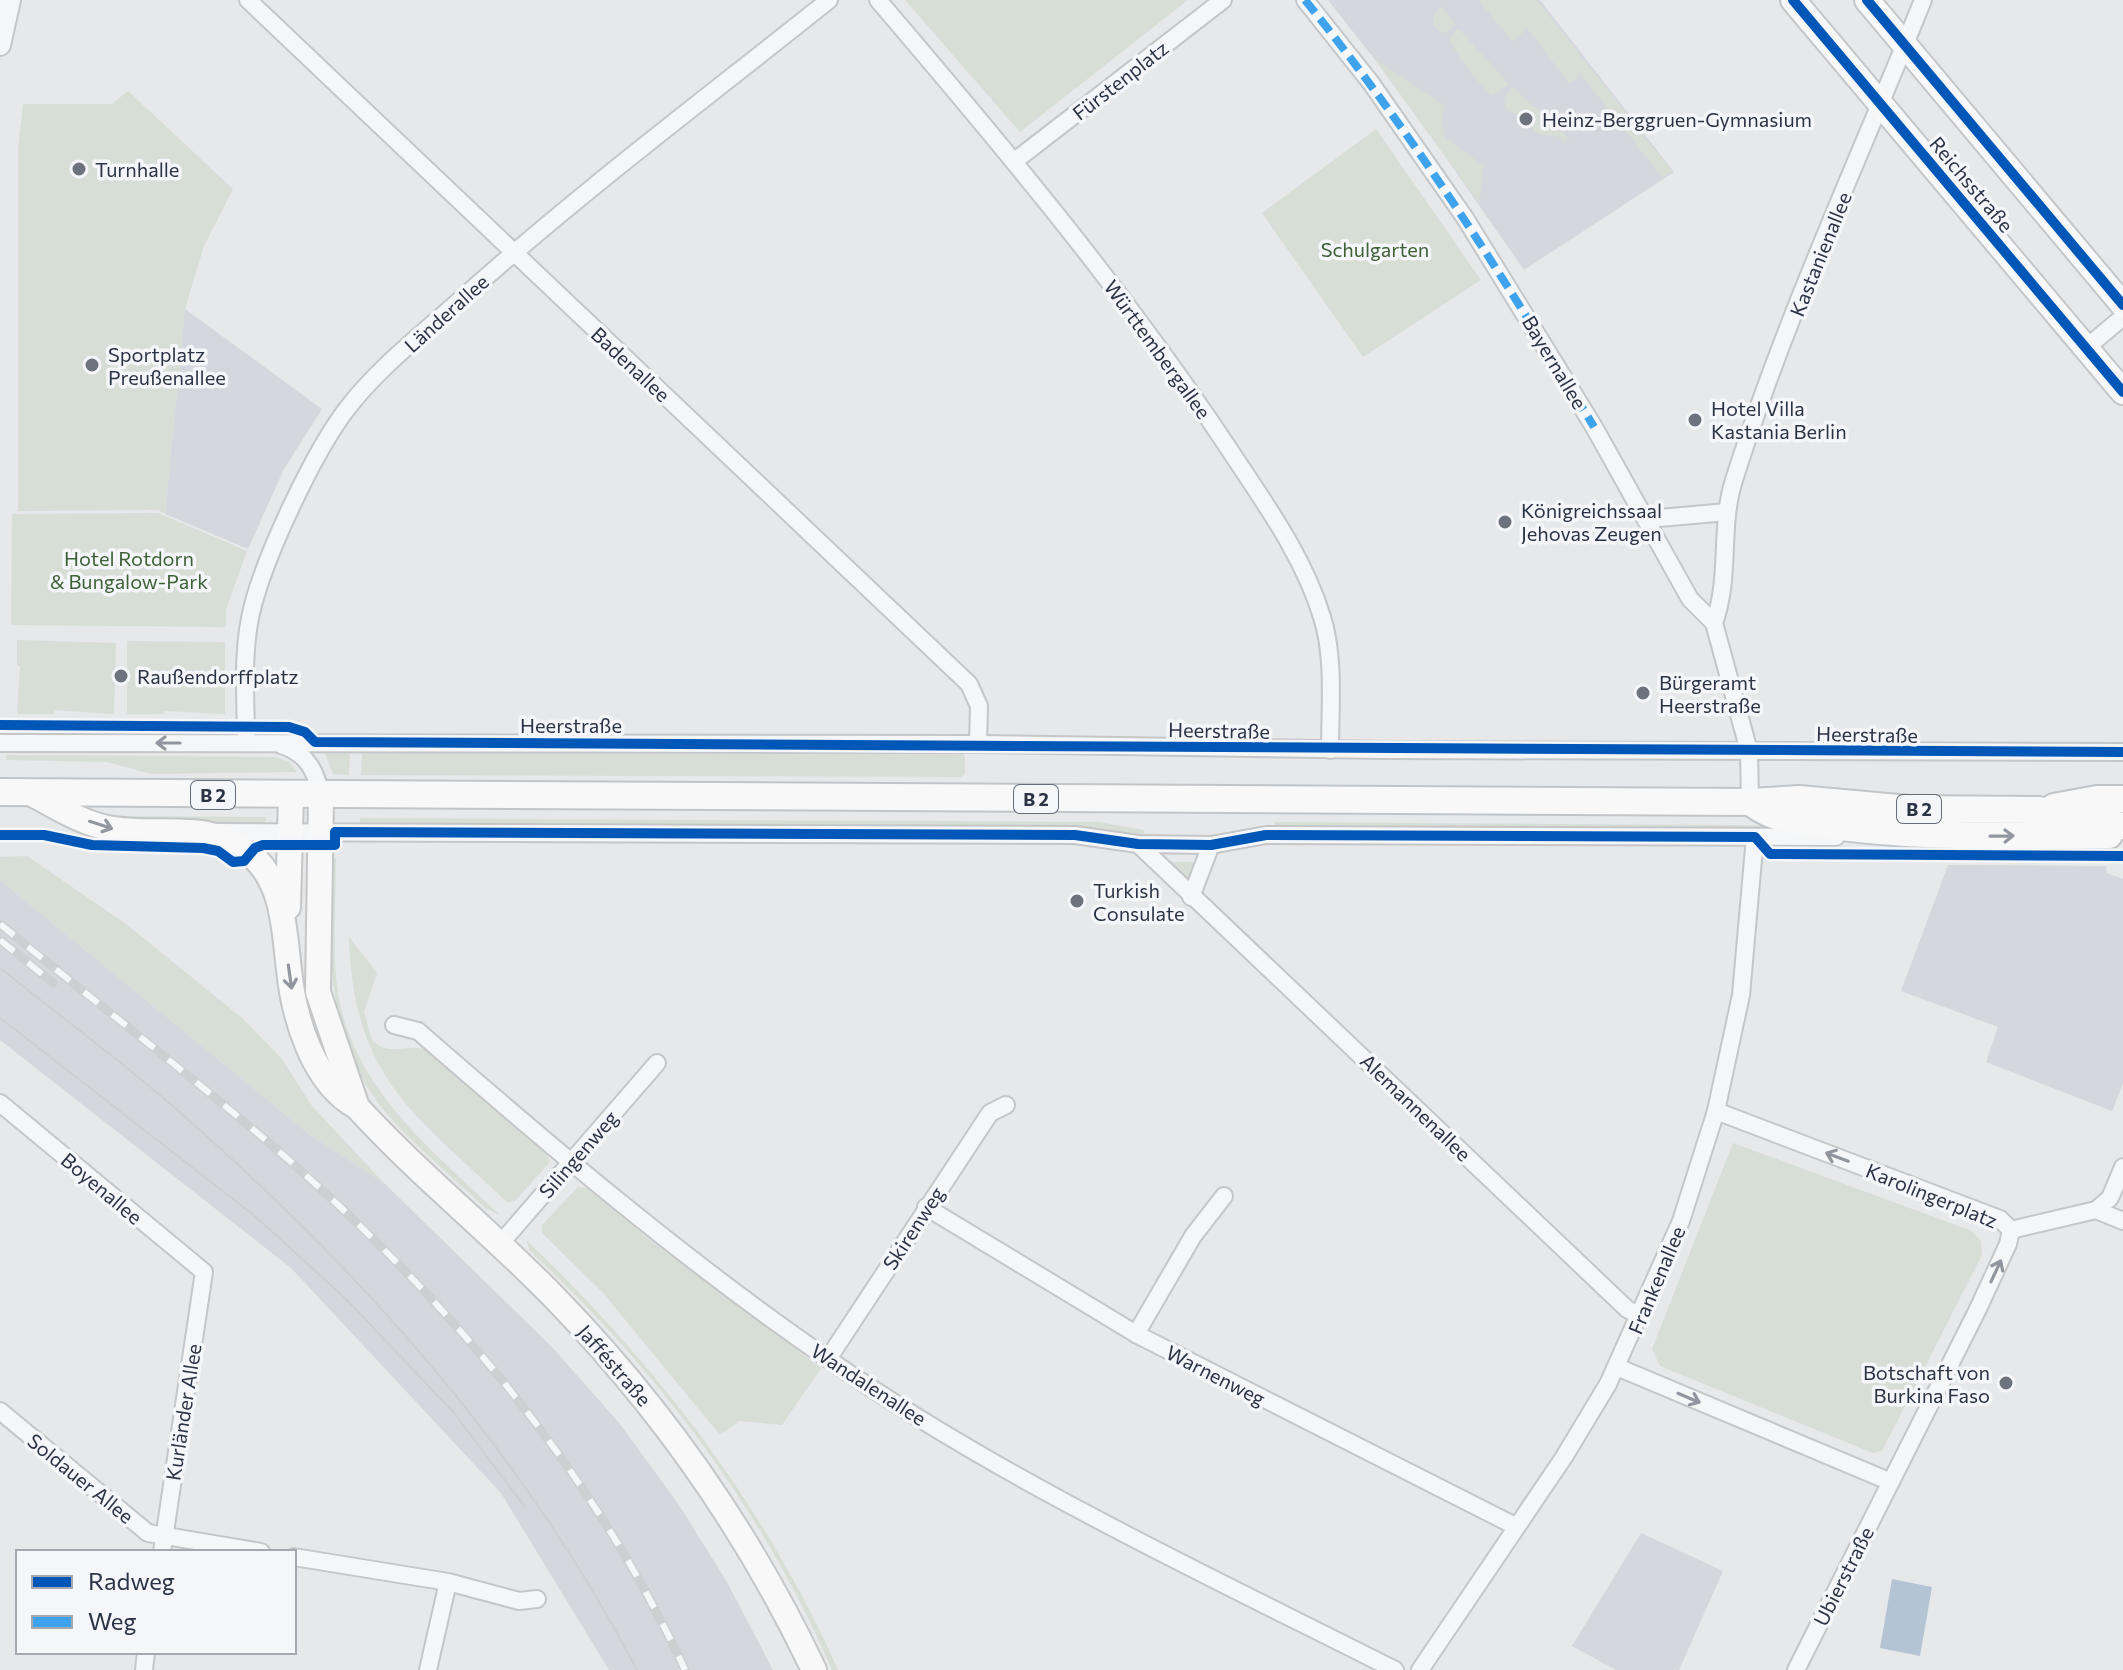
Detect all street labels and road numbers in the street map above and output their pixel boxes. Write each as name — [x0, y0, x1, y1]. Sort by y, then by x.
street label: Fürstenplatz — [1067, 35, 1173, 125]
street label: Reichsstraße — [1925, 131, 2019, 237]
street label: Kastanienallee — [1784, 188, 1856, 320]
street label: Länderallee — [399, 269, 493, 357]
street label: Württembergallee — [1100, 275, 1216, 423]
street label: Bayernallee — [1518, 311, 1592, 413]
street label: Badenallee — [587, 322, 675, 406]
street label: Heerstraße — [520, 713, 622, 737]
street label: Heerstraße — [1168, 717, 1270, 743]
street label: Heerstraße — [1816, 721, 1918, 747]
road number: B 2 — [191, 781, 235, 809]
road number: B 2 — [1014, 785, 1058, 813]
road number: B 2 — [1897, 795, 1941, 823]
street label: Alemannenallee — [1356, 1048, 1476, 1166]
street label: Silingenweg — [534, 1105, 623, 1203]
street label: Boyenallee — [57, 1147, 147, 1229]
street label: Karolingerplatz — [1863, 1158, 2001, 1232]
street label: Skirenweg — [877, 1182, 949, 1274]
street label: Frankenallee — [1622, 1222, 1690, 1338]
street label: Jafféstraße — [573, 1319, 657, 1411]
street label: Wandalenallee — [807, 1338, 931, 1430]
street label: Warnenweg — [1162, 1340, 1270, 1410]
street label: Kurländer Allee — [160, 1342, 206, 1482]
street label: Soldauer Allee — [23, 1428, 139, 1528]
street label: Ubierstraße — [1808, 1522, 1878, 1630]

